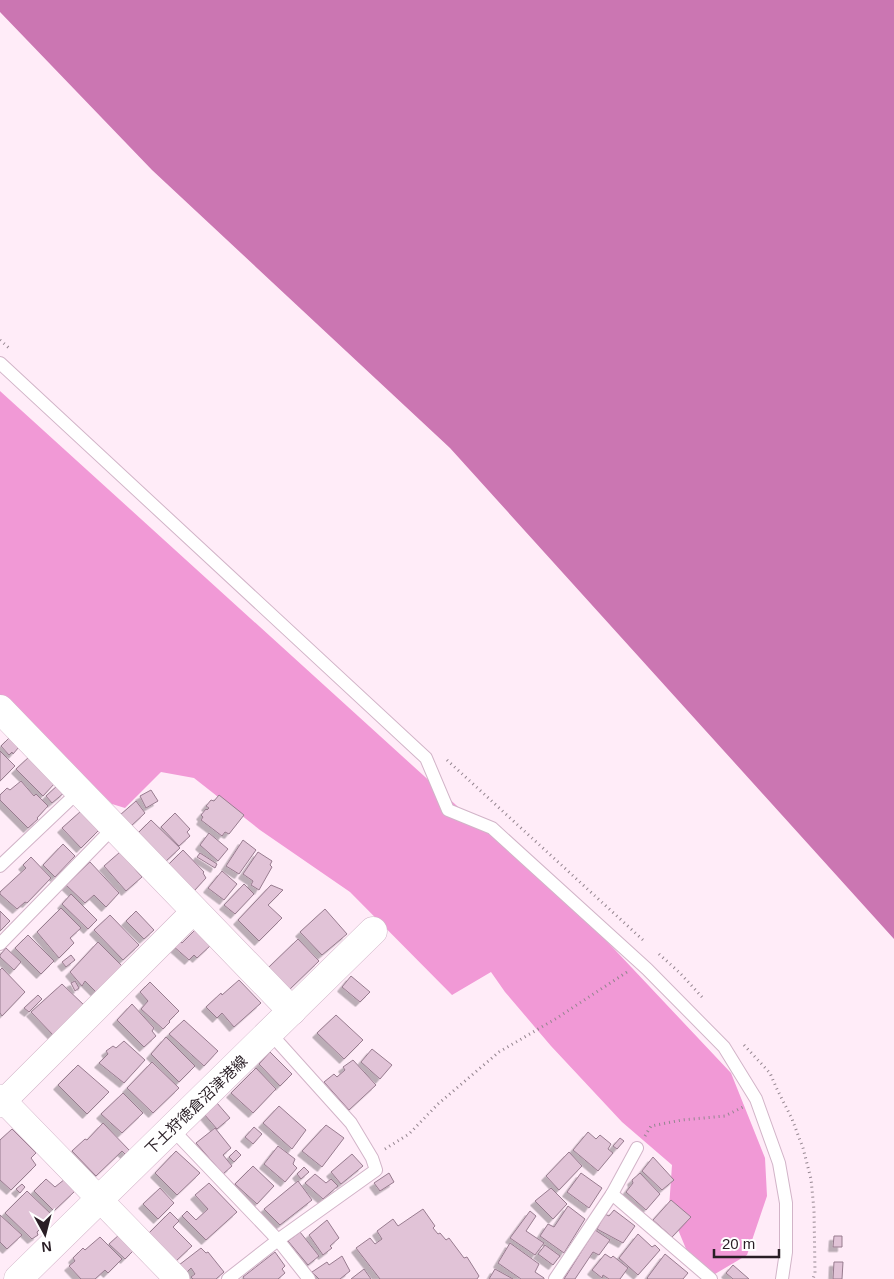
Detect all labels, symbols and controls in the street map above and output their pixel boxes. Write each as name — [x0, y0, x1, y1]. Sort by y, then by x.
street label: 下土狩徳倉沼津港線 — [142, 1052, 250, 1158]
north arrow — [20, 1209, 70, 1259]
scale bar — [714, 1226, 779, 1258]
text: 20 m — [722, 1235, 755, 1252]
text: N — [41, 1238, 53, 1255]

